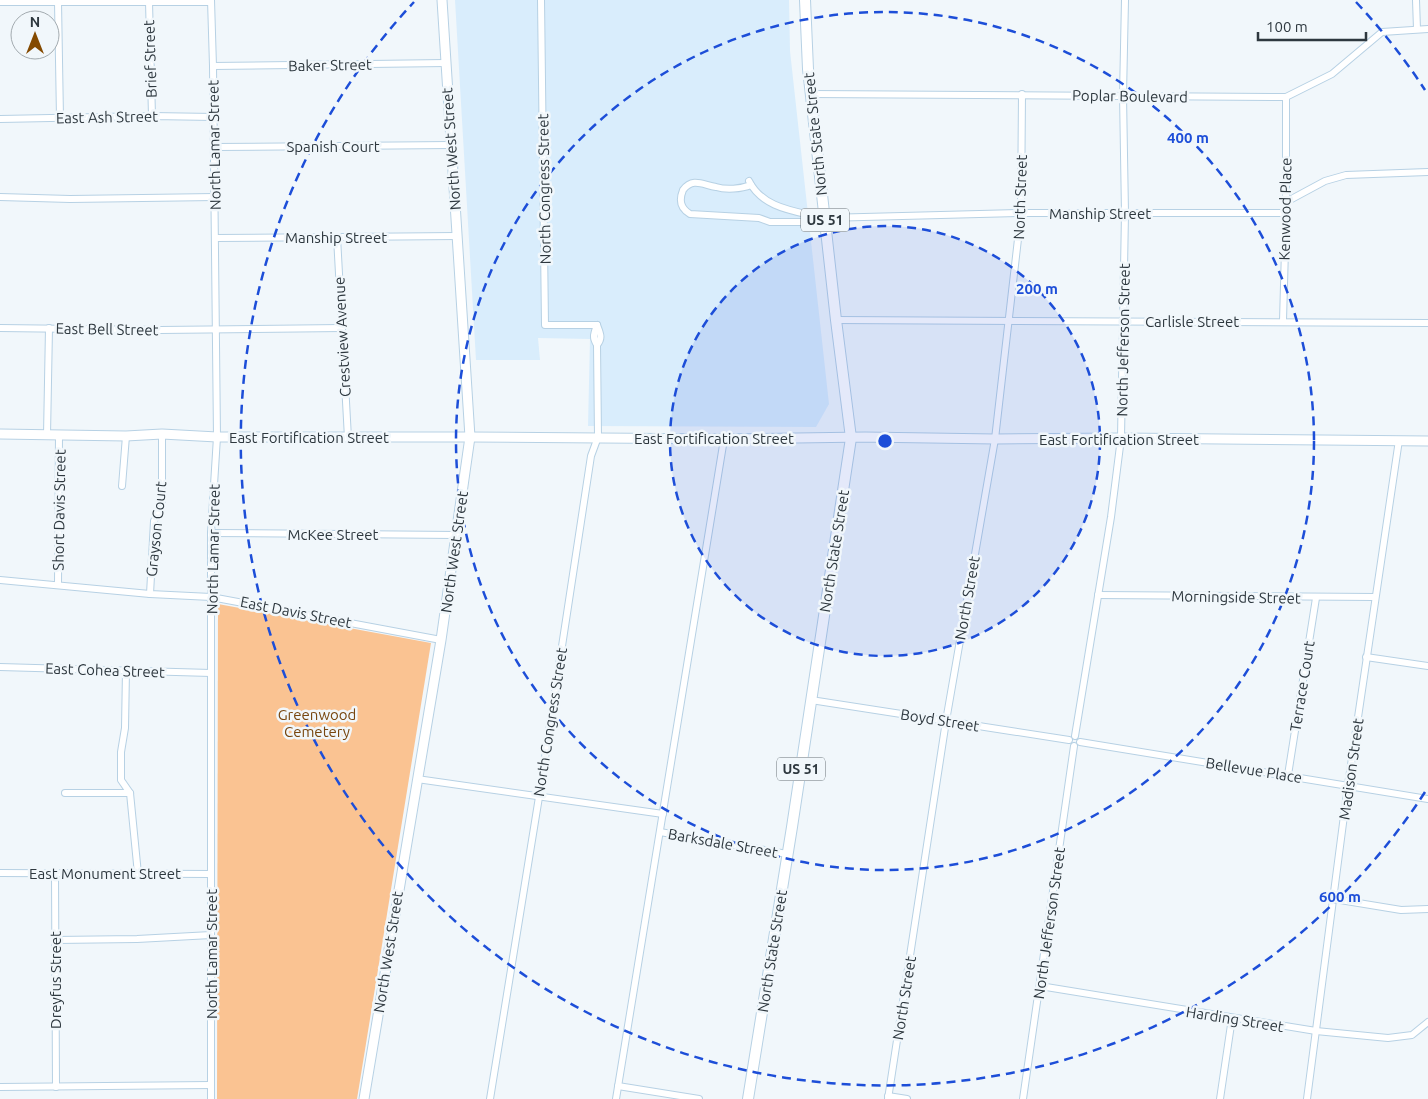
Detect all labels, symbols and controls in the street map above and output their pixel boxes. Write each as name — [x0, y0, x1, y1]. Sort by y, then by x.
north arrow — [10, 10, 60, 60]
scale bar — [1258, 10, 1366, 42]
text: N — [30, 14, 40, 30]
text: 100 m — [1266, 18, 1308, 35]
street label: Brief Street — [140, 20, 160, 98]
street label: Baker Street — [288, 56, 372, 74]
street label: North State Street — [800, 71, 830, 197]
street label: North Lamar Street — [204, 80, 224, 210]
street label: Poplar Boulevard — [1072, 86, 1188, 106]
street label: North West Street — [438, 87, 464, 211]
street label: East Ash Street — [56, 108, 158, 126]
street label: North Congress Street — [534, 114, 554, 264]
text: 400 m — [1167, 129, 1209, 146]
street label: Spanish Court — [286, 138, 380, 155]
street label: North Street — [1010, 154, 1030, 240]
street label: Kenwood Place — [1276, 157, 1294, 261]
street label: Manship Street — [1049, 205, 1151, 222]
road number: US 51 — [801, 208, 849, 232]
street label: Manship Street — [285, 229, 387, 246]
street label: North Jefferson Street — [1113, 263, 1133, 417]
street label: Crestview Avenue — [330, 276, 354, 398]
text: 200 m — [1016, 280, 1058, 297]
street label: Carlisle Street — [1145, 313, 1239, 330]
street label: East Bell Street — [55, 320, 159, 338]
street label: East Fortification Street — [229, 429, 389, 446]
street label: East Fortification Street — [634, 430, 794, 447]
street label: East Fortification Street — [1039, 431, 1199, 448]
centre of rings — [876, 432, 894, 450]
street label: Short Davis Street — [49, 449, 69, 571]
street label: Grayson Court — [143, 480, 169, 578]
street label: North Lamar Street — [203, 484, 223, 614]
street label: North State Street — [816, 488, 852, 614]
street label: North West Street — [437, 490, 471, 614]
street label: McKee Street — [288, 526, 379, 543]
street label: North Street — [951, 555, 983, 641]
street label: Morningside Street — [1171, 587, 1301, 607]
street label: East Davis Street — [239, 593, 353, 631]
street label: Terrace Court — [1286, 639, 1318, 733]
street label: North Congress Street — [530, 646, 570, 798]
street label: East Cohea Street — [45, 659, 165, 681]
street label: Boyd Street — [899, 705, 981, 735]
park label: Greenwood Cemetery — [278, 706, 356, 740]
street label: Madison Street — [1335, 717, 1367, 821]
street label: Bellevue Place — [1205, 754, 1303, 786]
road number: US 51 — [777, 758, 825, 781]
street label: Barksdale Street — [667, 825, 779, 861]
street label: North Jefferson Street — [1030, 846, 1068, 1000]
street label: East Monument Street — [29, 865, 181, 882]
street label: North State Street — [754, 888, 790, 1014]
text: 600 m — [1319, 888, 1361, 905]
street label: North Lamar Street — [203, 889, 220, 1019]
street label: North West Street — [370, 890, 406, 1014]
street label: Dreyfus Street — [47, 931, 64, 1029]
street label: North Street — [889, 955, 919, 1041]
street label: Harding Street — [1185, 1003, 1285, 1035]

